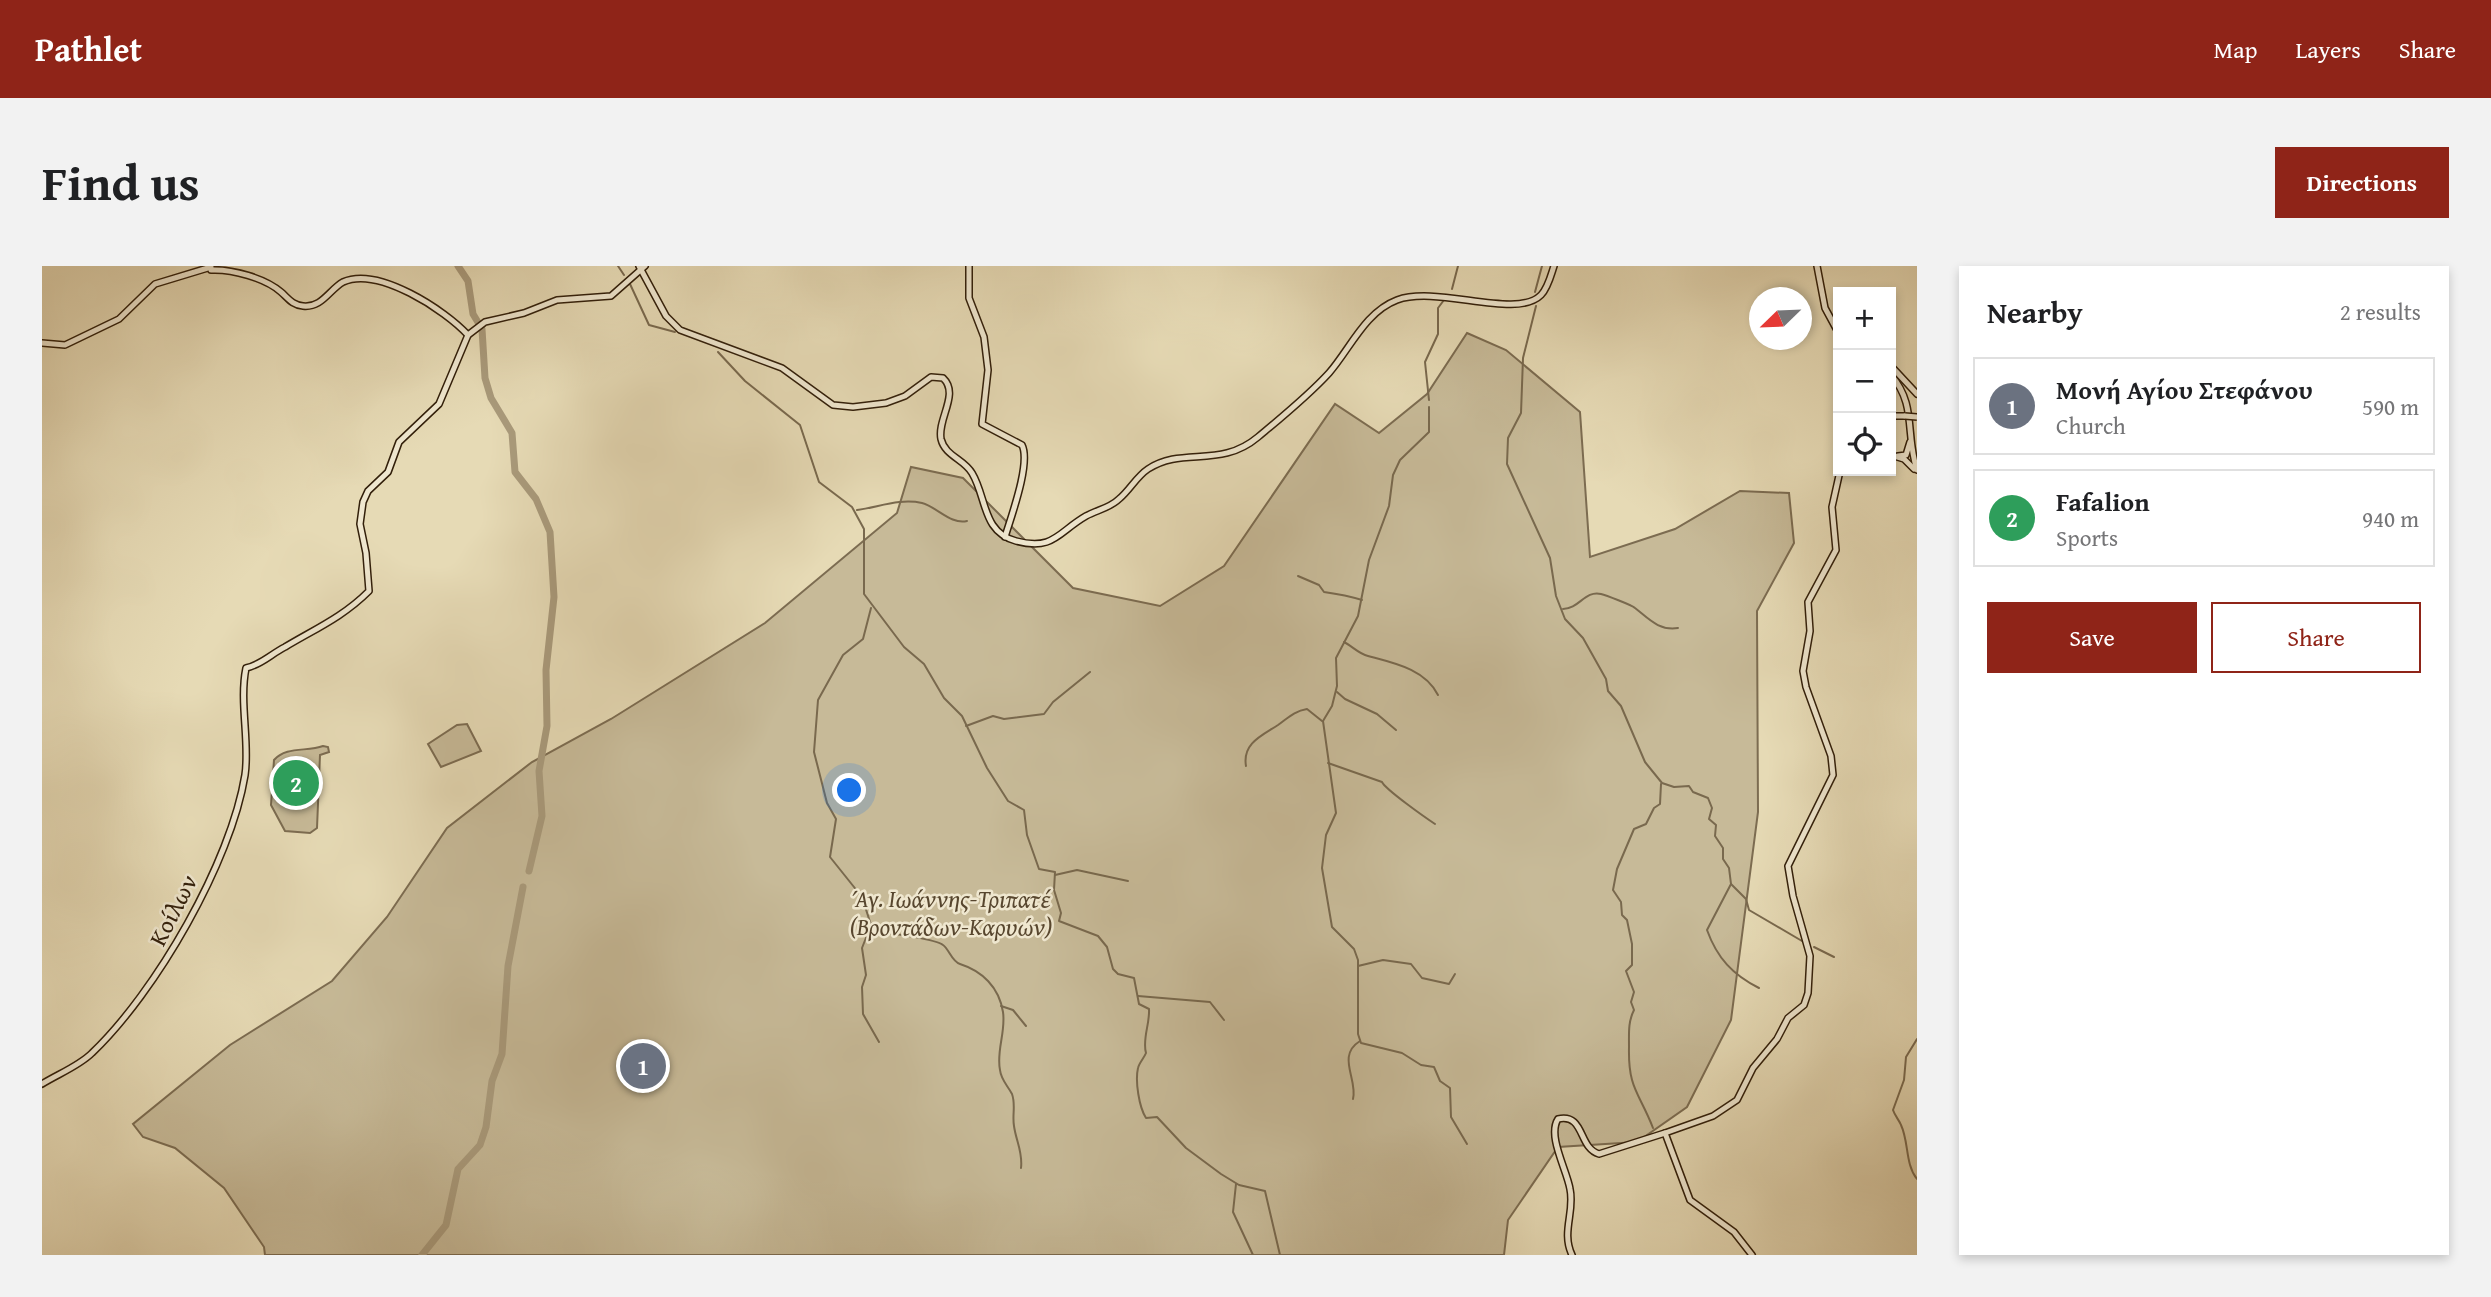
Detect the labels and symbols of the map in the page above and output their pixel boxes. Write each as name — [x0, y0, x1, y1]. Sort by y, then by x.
north arrow — [1749, 287, 1812, 350]
pin: 2 — [273, 757, 319, 809]
your location — [832, 773, 866, 807]
street label: Κοίλων — [140, 868, 206, 952]
park label: Άγ. Ιωάννης-Τριπατέ (Βροντάδων-Καρυών) — [850, 881, 1052, 944]
pin: 1 — [620, 1040, 666, 1092]

